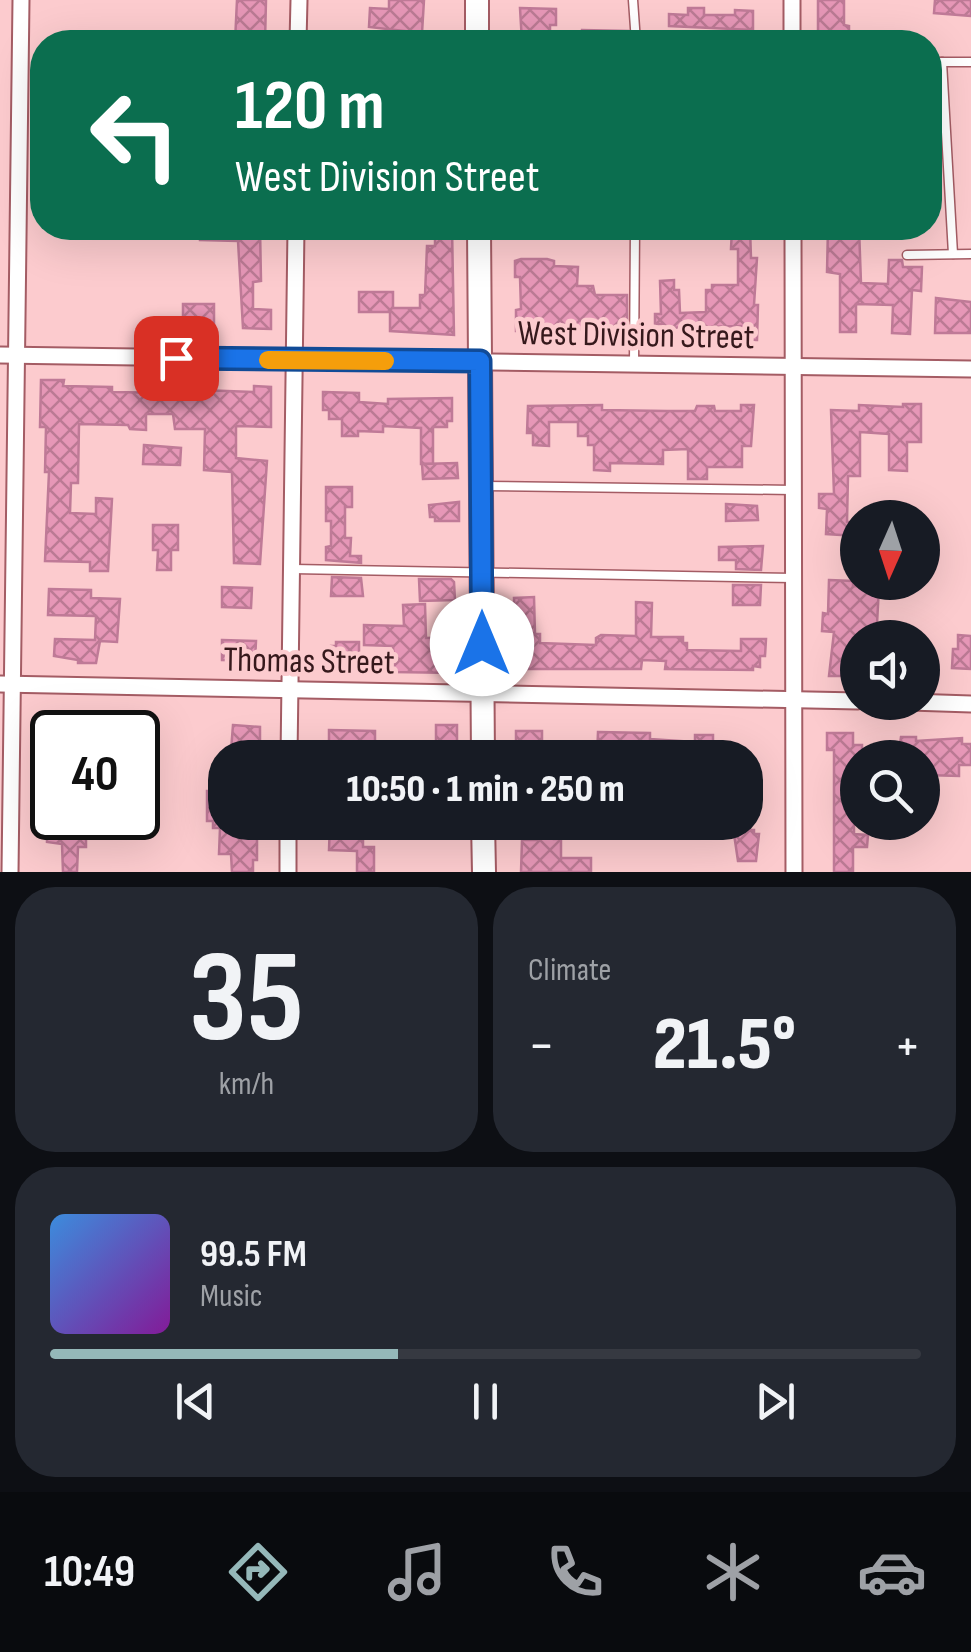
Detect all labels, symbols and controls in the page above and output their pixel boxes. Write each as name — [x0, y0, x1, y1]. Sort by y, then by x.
text: 120 m — [235, 65, 385, 149]
icon: left — [70, 70, 200, 200]
text: West Division Street — [235, 150, 540, 205]
street label: West Division Street — [517, 312, 755, 359]
pin — [134, 316, 219, 401]
icon: arrive — [149, 331, 204, 386]
north arrow — [840, 500, 940, 600]
map controls — [840, 500, 940, 840]
position arrow — [430, 592, 534, 696]
button: sound — [840, 620, 940, 720]
street label: Thomas Street — [223, 639, 395, 684]
speed limit sign: 40 — [30, 710, 160, 840]
button: search — [840, 740, 940, 840]
text: 10:50 · 1 min · 250 m — [346, 767, 625, 812]
text: 35 — [189, 922, 304, 1078]
text: Climate — [528, 951, 611, 990]
text: 21.5° — [653, 1000, 796, 1091]
text: − — [528, 1013, 555, 1080]
text: + — [894, 1013, 921, 1080]
text: km/h — [219, 1065, 274, 1104]
text: 99.5 FM — [200, 1232, 307, 1277]
text: Music — [200, 1277, 263, 1316]
icon: previous — [168, 1374, 223, 1429]
icon: pause — [458, 1374, 513, 1429]
icon: next — [748, 1374, 803, 1429]
icon: directions — [223, 1537, 293, 1607]
icon: music — [382, 1537, 452, 1607]
icon: phone — [540, 1537, 610, 1607]
icon: climate — [698, 1537, 768, 1607]
icon: car — [857, 1537, 927, 1607]
text: 10:49 — [44, 1545, 135, 1600]

